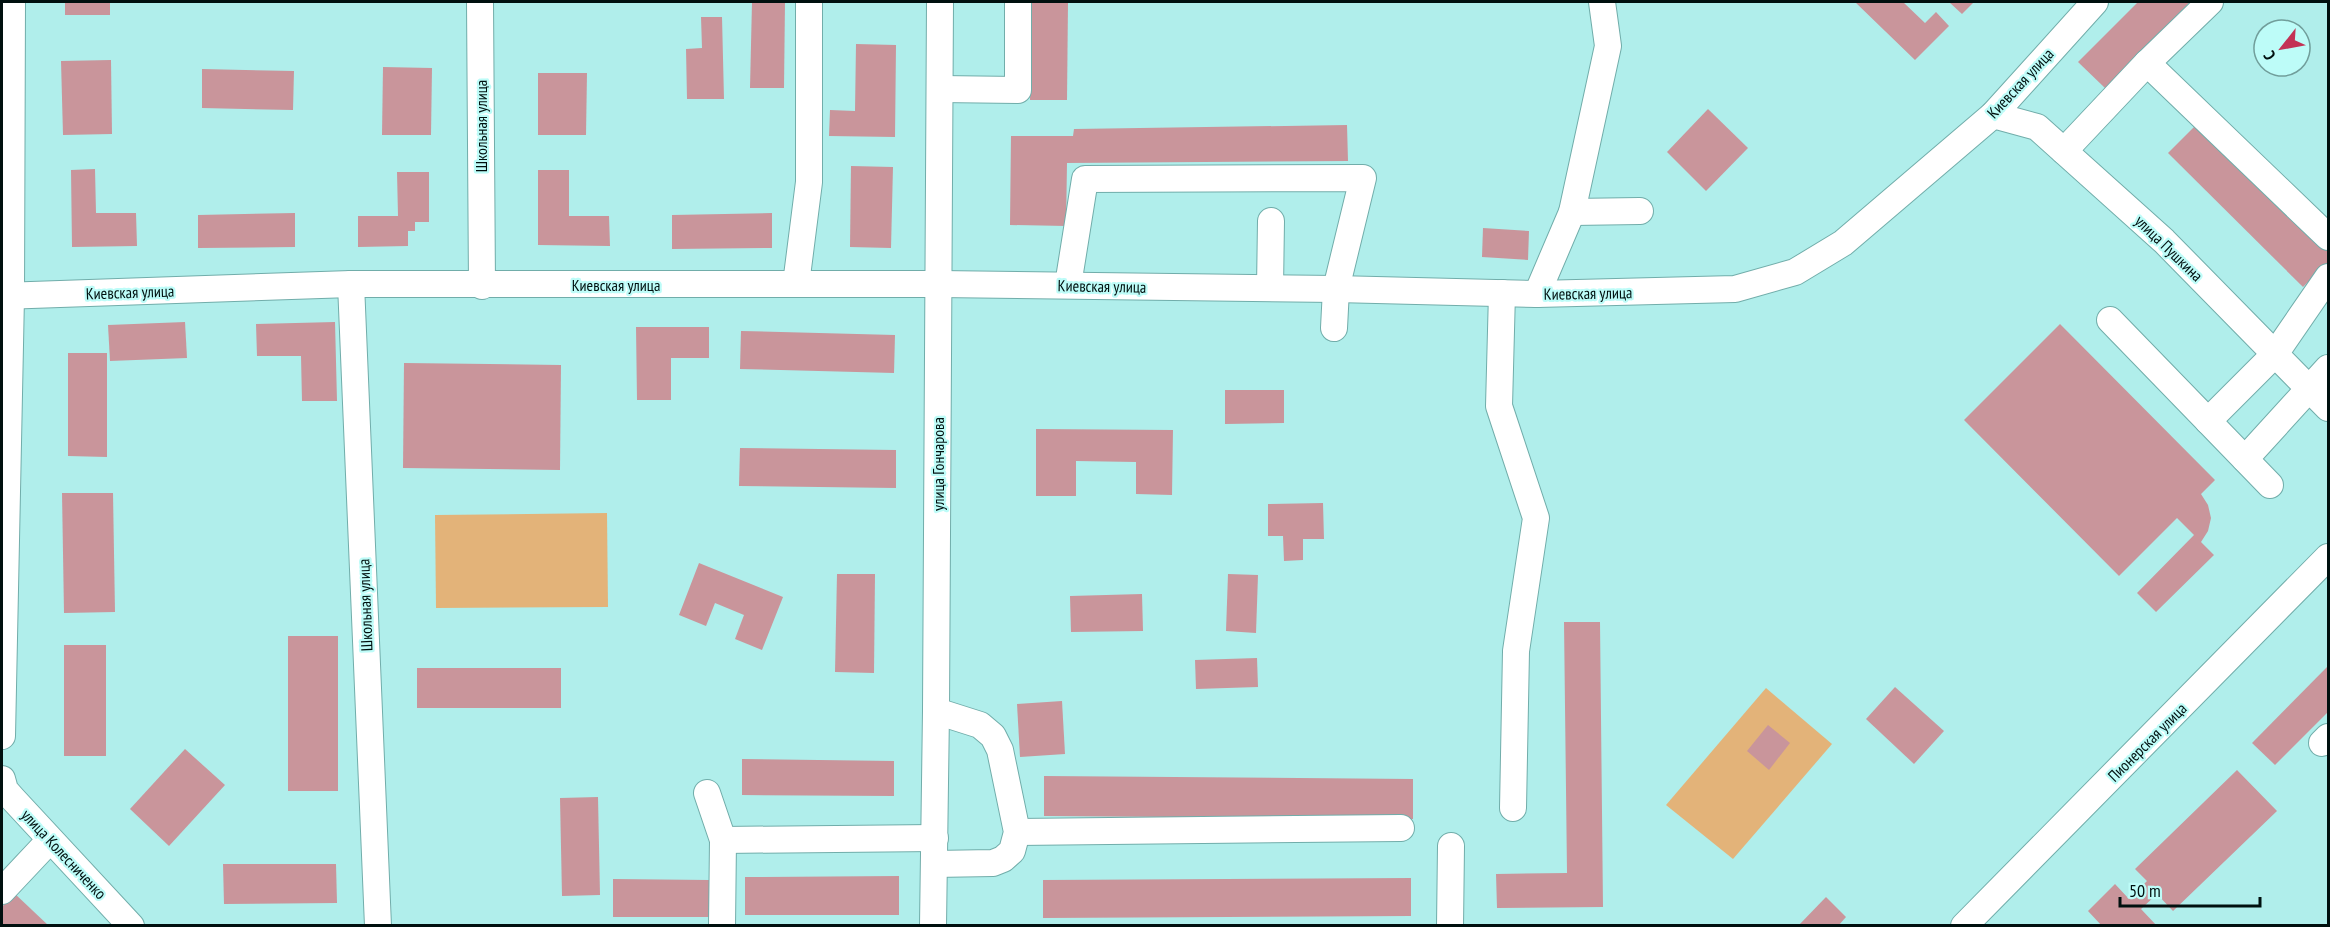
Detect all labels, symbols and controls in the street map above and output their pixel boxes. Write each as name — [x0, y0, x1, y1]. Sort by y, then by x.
north arrow — [2252, 18, 2312, 78]
street label: Киевская улица — [1982, 44, 2058, 122]
text: С — [2258, 47, 2280, 64]
street label: Школьная улица — [471, 80, 491, 172]
street label: улица Пушкина — [2131, 211, 2207, 285]
street label: Киевская улица — [572, 275, 660, 295]
street label: Киевская улица — [1058, 275, 1146, 297]
street label: Киевская улица — [85, 280, 175, 304]
street label: Киевская улица — [1544, 282, 1632, 304]
street label: улица Гончарова — [928, 417, 948, 511]
street label: Школьная улица — [353, 558, 377, 652]
street label: Пионерская улица — [2103, 698, 2191, 786]
street label: улица Колесниченко — [17, 805, 111, 903]
scale bar — [2120, 870, 2260, 908]
text: 50 m — [2129, 879, 2161, 902]

